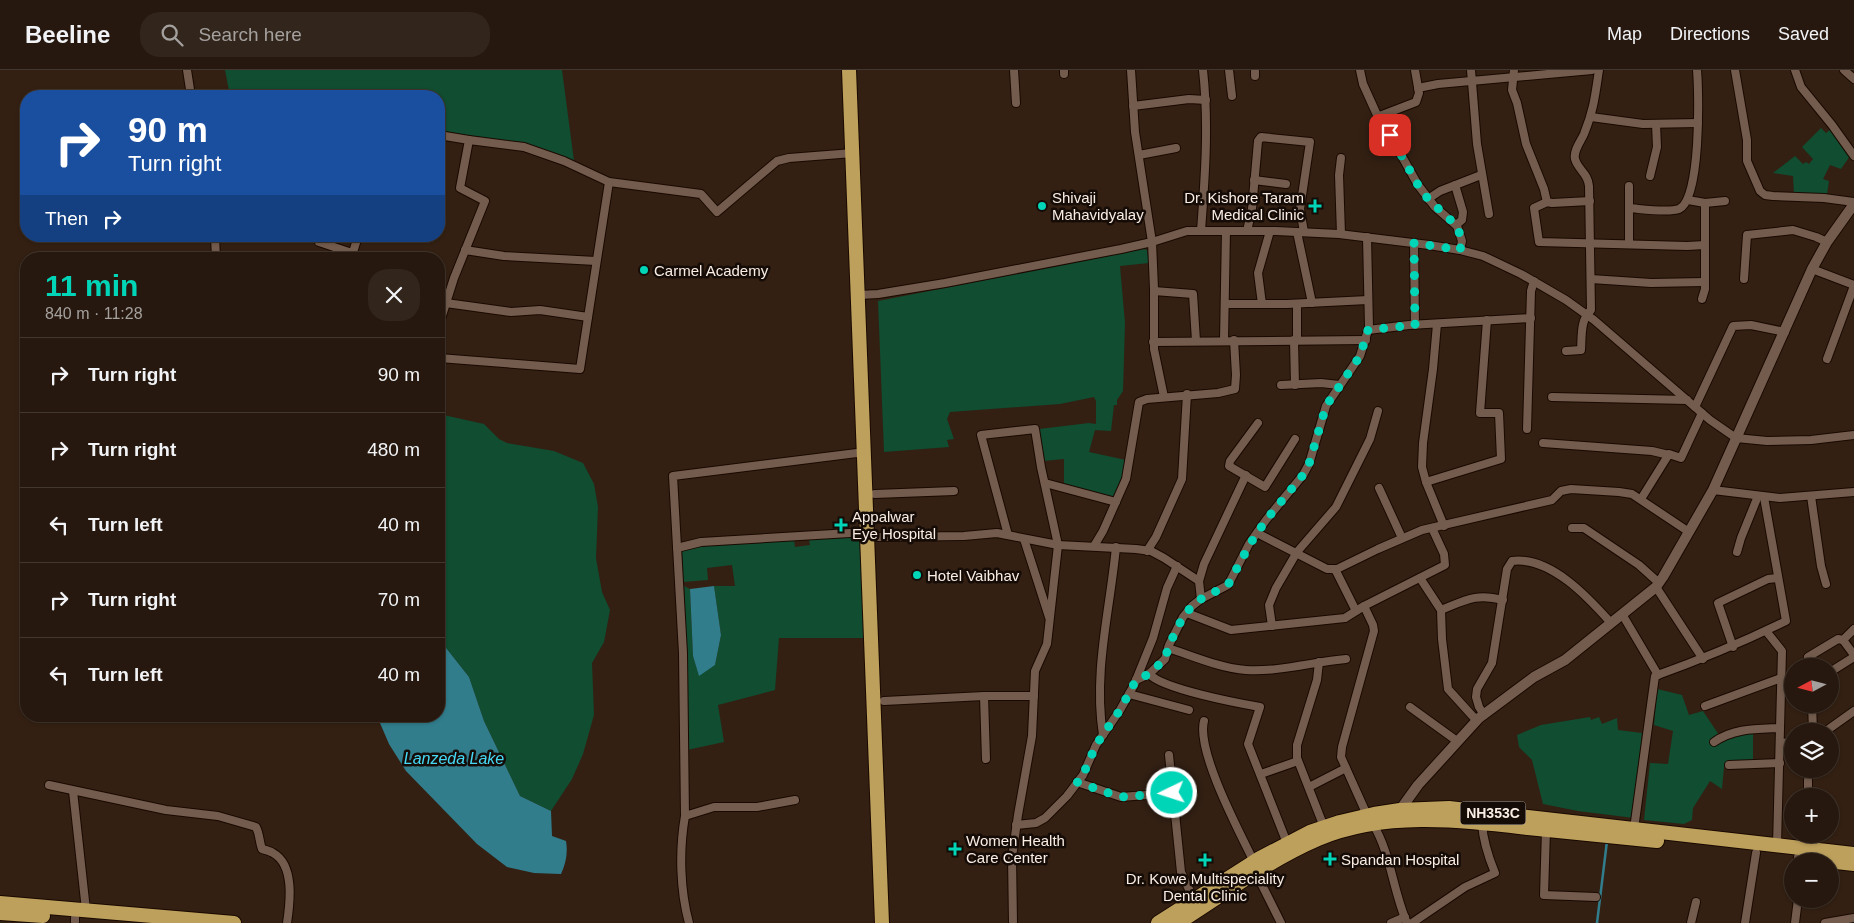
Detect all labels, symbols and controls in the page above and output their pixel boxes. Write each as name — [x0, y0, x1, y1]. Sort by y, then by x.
search box — [140, 12, 490, 57]
text: Beeline — [25, 21, 110, 48]
icon: search — [158, 21, 186, 49]
text: Search here — [198, 24, 302, 45]
text: Map — [1607, 24, 1642, 44]
text: Directions — [1670, 24, 1750, 44]
text: Saved — [1778, 24, 1829, 44]
icon: right — [45, 110, 110, 175]
text: 90 m — [128, 110, 208, 149]
pin — [1369, 114, 1411, 156]
icon: arrive — [1376, 121, 1404, 149]
text: Turn right — [128, 151, 221, 176]
place label: Shivaji Mahavidyalay — [1052, 189, 1144, 223]
place label: Dr. Kishore Taram Medical Clinic — [1184, 189, 1304, 223]
marker: Dr. Kishore Taram Medical Clinic — [1308, 199, 1322, 213]
marker: Shivaji Mahavidyalay — [1036, 200, 1048, 212]
icon: right — [98, 205, 126, 233]
text: Then — [45, 208, 88, 229]
place label: Carmel Academy — [654, 262, 769, 279]
marker: Carmel Academy — [638, 264, 650, 276]
text: 11 min — [45, 269, 138, 302]
button: close — [368, 269, 420, 321]
text: 840 m · 11:28 — [45, 305, 143, 322]
icon: right — [45, 361, 73, 389]
text: Turn right — [88, 364, 176, 385]
text: 90 m — [378, 364, 420, 385]
icon: right — [45, 436, 73, 464]
text: Turn right — [88, 439, 176, 460]
text: 480 m — [367, 439, 420, 460]
place label: Appalwar Eye Hospital — [852, 508, 936, 542]
icon: left — [45, 511, 73, 539]
text: Turn left — [88, 514, 163, 535]
text: 40 m — [378, 514, 420, 535]
marker: Appalwar Eye Hospital — [834, 518, 848, 532]
place label: Hotel Vaibhav — [927, 567, 1020, 584]
marker: Hotel Vaibhav — [911, 569, 923, 581]
icon: right — [45, 586, 73, 614]
text: Turn right — [88, 589, 176, 610]
text: 70 m — [378, 589, 420, 610]
north arrow — [1784, 658, 1839, 712]
map controls — [1784, 658, 1839, 908]
icon: left — [45, 661, 73, 689]
text: Turn left — [88, 664, 163, 685]
text: 40 m — [378, 664, 420, 685]
button: layers — [1784, 723, 1839, 778]
water label: Lanzeda Lake — [404, 750, 504, 767]
position arrow — [1145, 766, 1197, 818]
button: + — [1784, 788, 1839, 843]
road number: NH353C — [1460, 801, 1526, 824]
place label: Women Health Care Center — [966, 832, 1065, 866]
marker: Women Health Care Center — [948, 842, 962, 856]
place label: Spandan Hospital — [1341, 851, 1459, 868]
marker: Spandan Hospital — [1323, 852, 1337, 866]
marker: Dr. Kowe Multispeciality Dental Clinic — [1198, 853, 1212, 867]
button: − — [1784, 853, 1839, 908]
place label: Dr. Kowe Multispeciality Dental Clinic — [1126, 870, 1285, 904]

